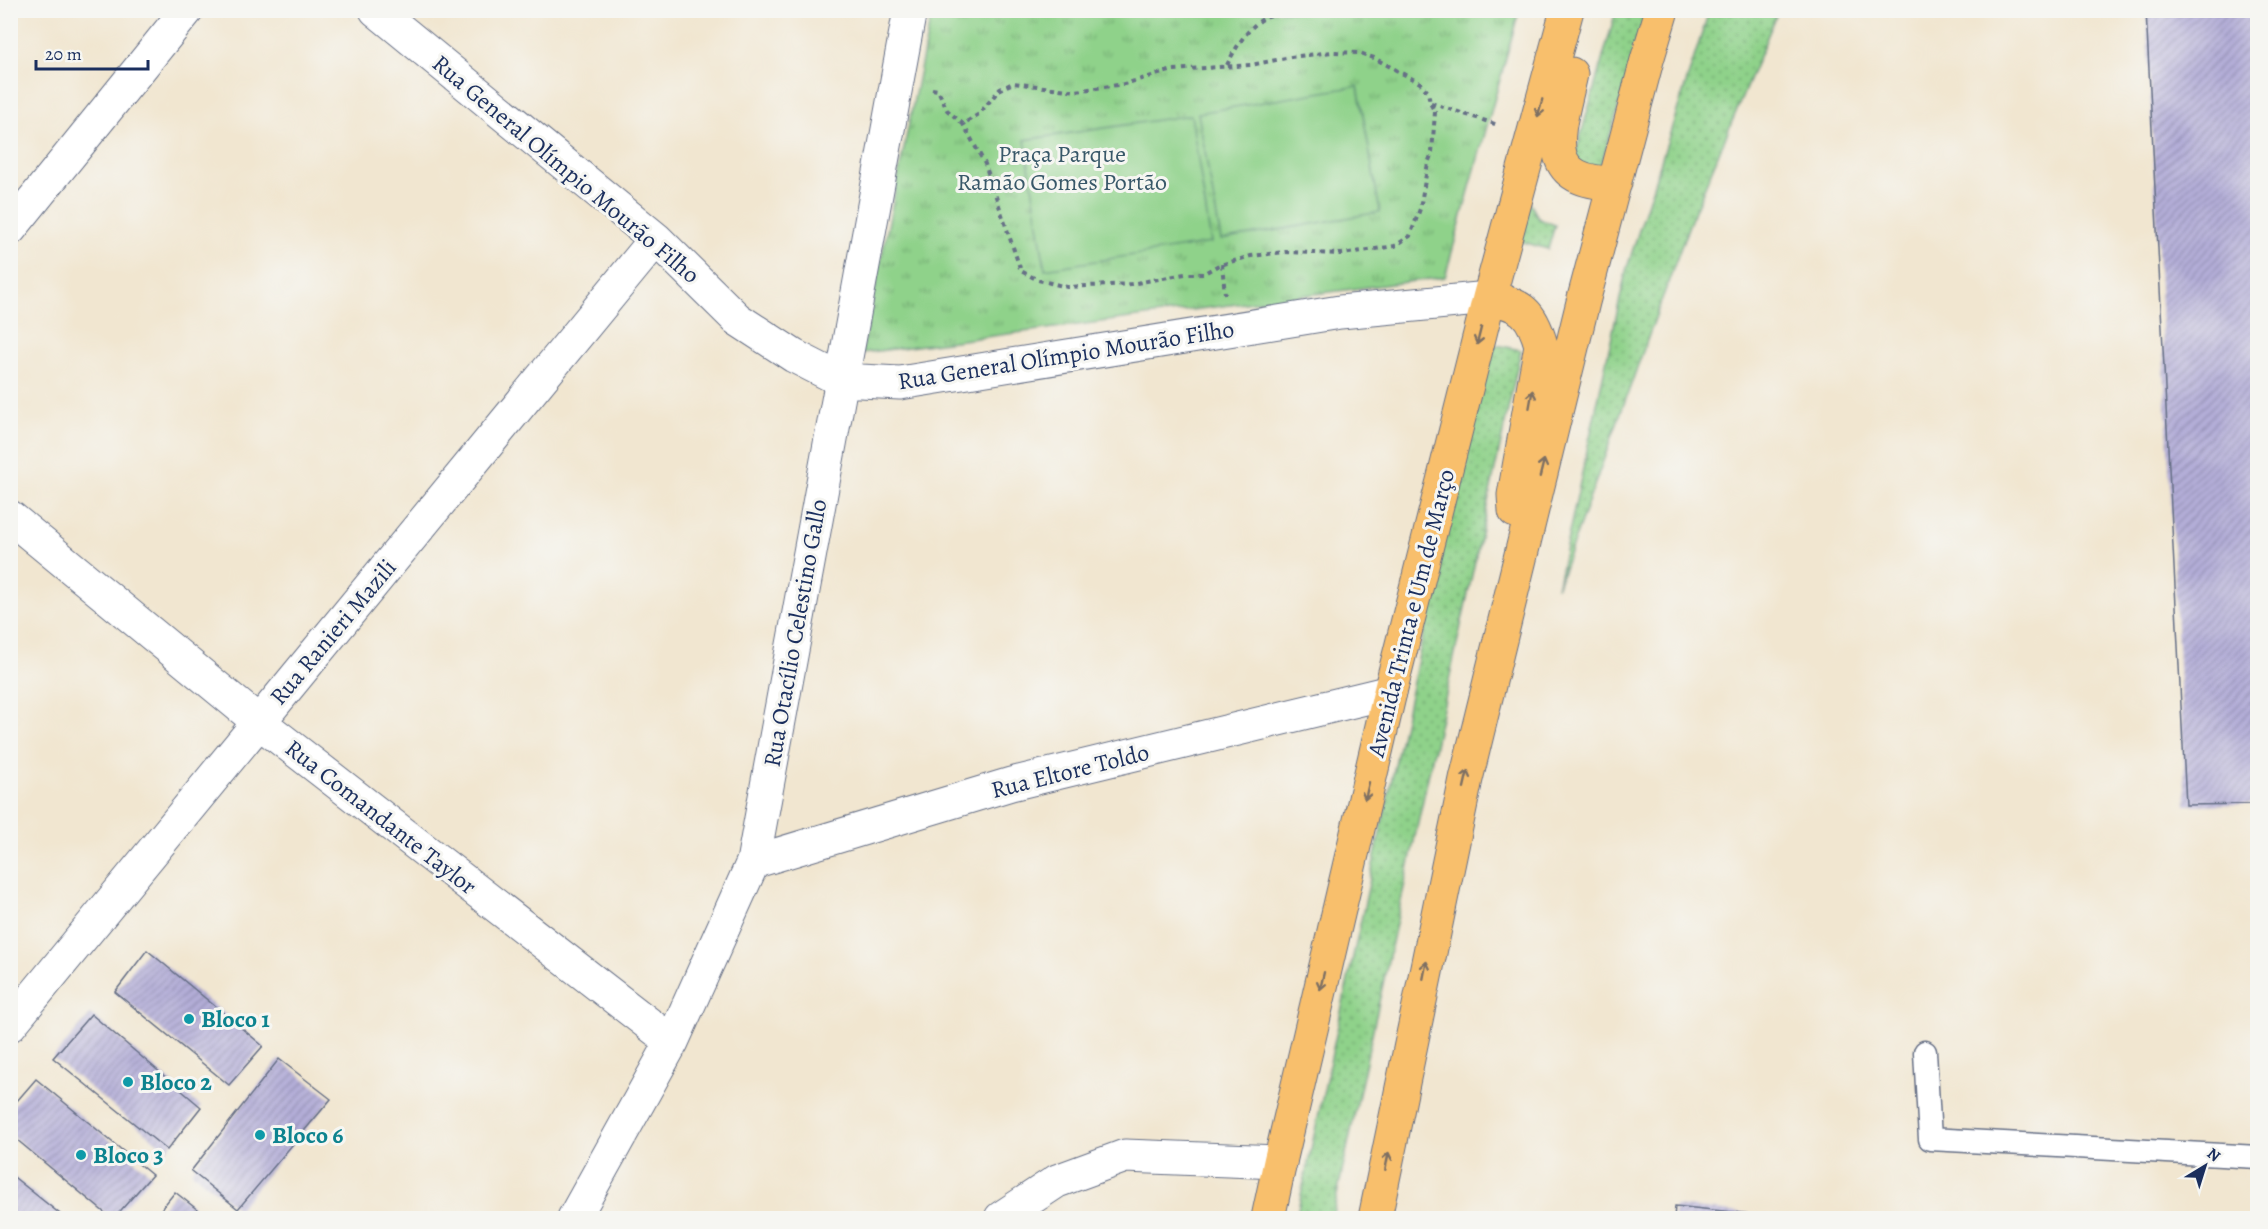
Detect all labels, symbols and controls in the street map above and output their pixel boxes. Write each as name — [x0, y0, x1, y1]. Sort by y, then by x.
scale bar — [36, 33, 148, 71]
text: 20 m — [45, 42, 82, 66]
street label: Rua General Olímpio Mourão Filho — [425, 47, 707, 291]
one-way arrow — [1534, 98, 1546, 117]
park label: Praça Parque Ramão Gomes Portão — [957, 138, 1167, 198]
street label: Rua General Olímpio Mourão Filho — [896, 313, 1236, 397]
one-way arrow — [1473, 327, 1485, 346]
one-way arrow — [1526, 389, 1537, 409]
one-way arrow — [1537, 458, 1549, 477]
street label: Avenida Trinta e Um de Março — [1360, 466, 1462, 761]
street label: Rua Otacílio Celestino Gallo — [756, 496, 834, 769]
street label: Rua Ranieri Mazili — [262, 552, 404, 712]
street label: Rua Comandante Taylor — [279, 732, 483, 902]
street label: Rua Eltore Toldo — [988, 736, 1152, 806]
one-way arrow — [1460, 770, 1472, 789]
one-way arrow — [1361, 781, 1372, 800]
one-way arrow — [1420, 961, 1431, 980]
one-way arrow — [1316, 971, 1328, 990]
place label: Bloco 1 — [201, 1003, 270, 1035]
marker: Bloco 1 — [182, 1012, 196, 1026]
place label: Bloco 2 — [140, 1066, 212, 1098]
marker: Bloco 2 — [121, 1075, 135, 1089]
place label: Bloco 6 — [272, 1119, 344, 1151]
marker: Bloco 6 — [253, 1128, 267, 1142]
north arrow — [2175, 1136, 2235, 1196]
place label: Bloco 3 — [93, 1139, 164, 1171]
text: N — [2202, 1143, 2225, 1167]
marker: Bloco 3 — [74, 1148, 88, 1162]
one-way arrow — [1382, 1152, 1393, 1171]

